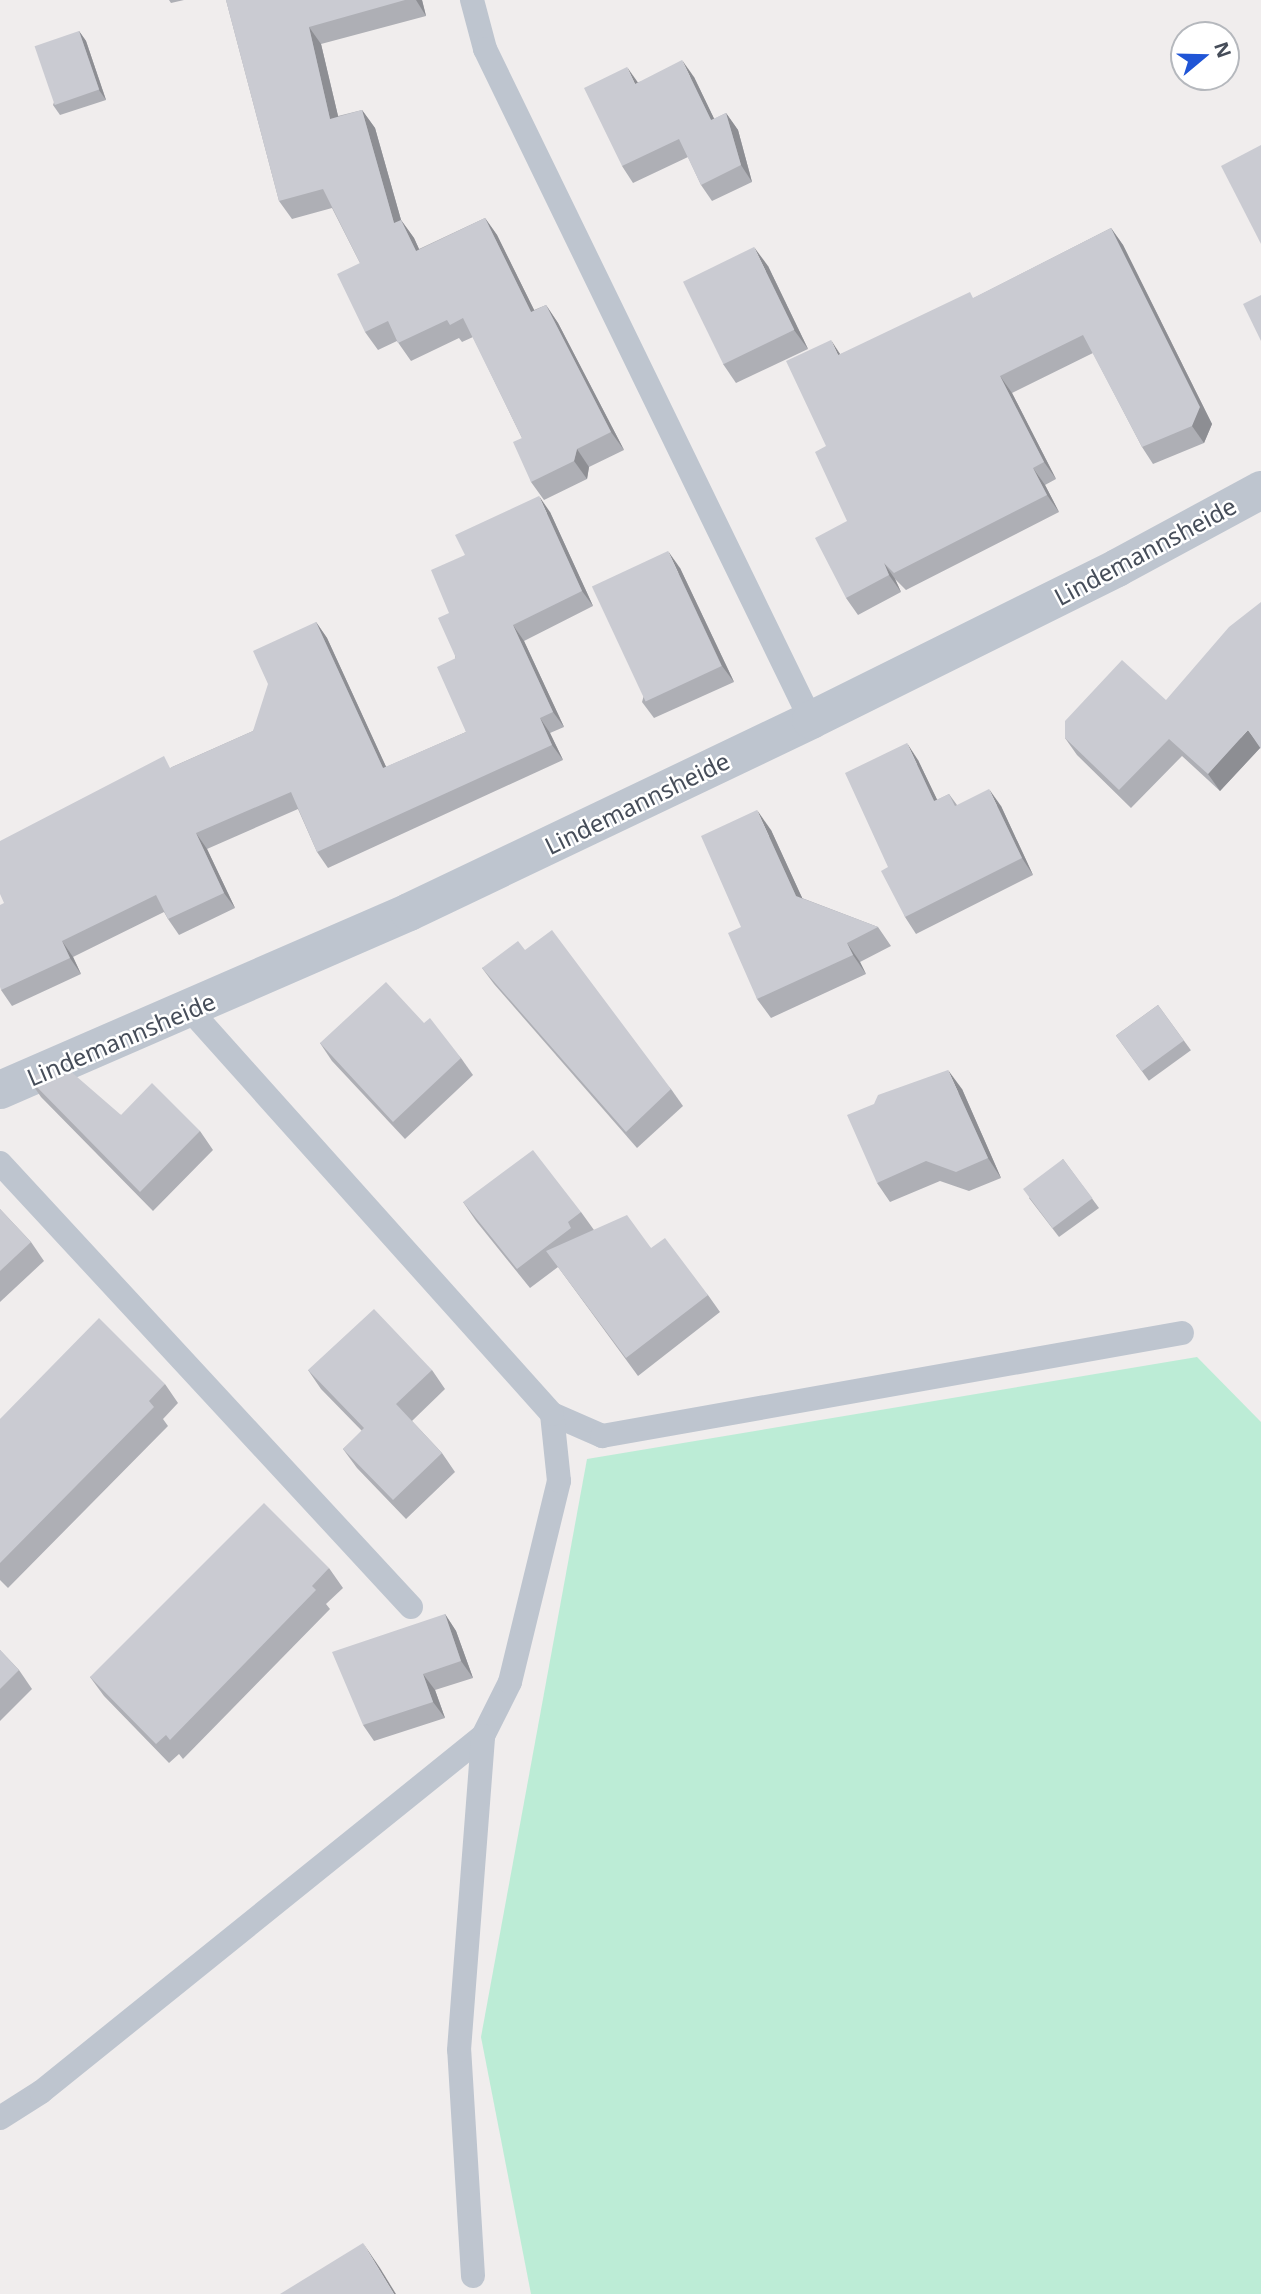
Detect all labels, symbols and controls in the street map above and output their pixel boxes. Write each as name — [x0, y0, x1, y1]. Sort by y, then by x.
north arrow — [1170, 21, 1240, 91]
text: N — [1208, 38, 1238, 61]
street label: Lindemannsheide — [1049, 491, 1241, 611]
street label: Lindemannsheide — [540, 746, 734, 860]
street label: Lindemannsheide — [22, 986, 220, 1092]

